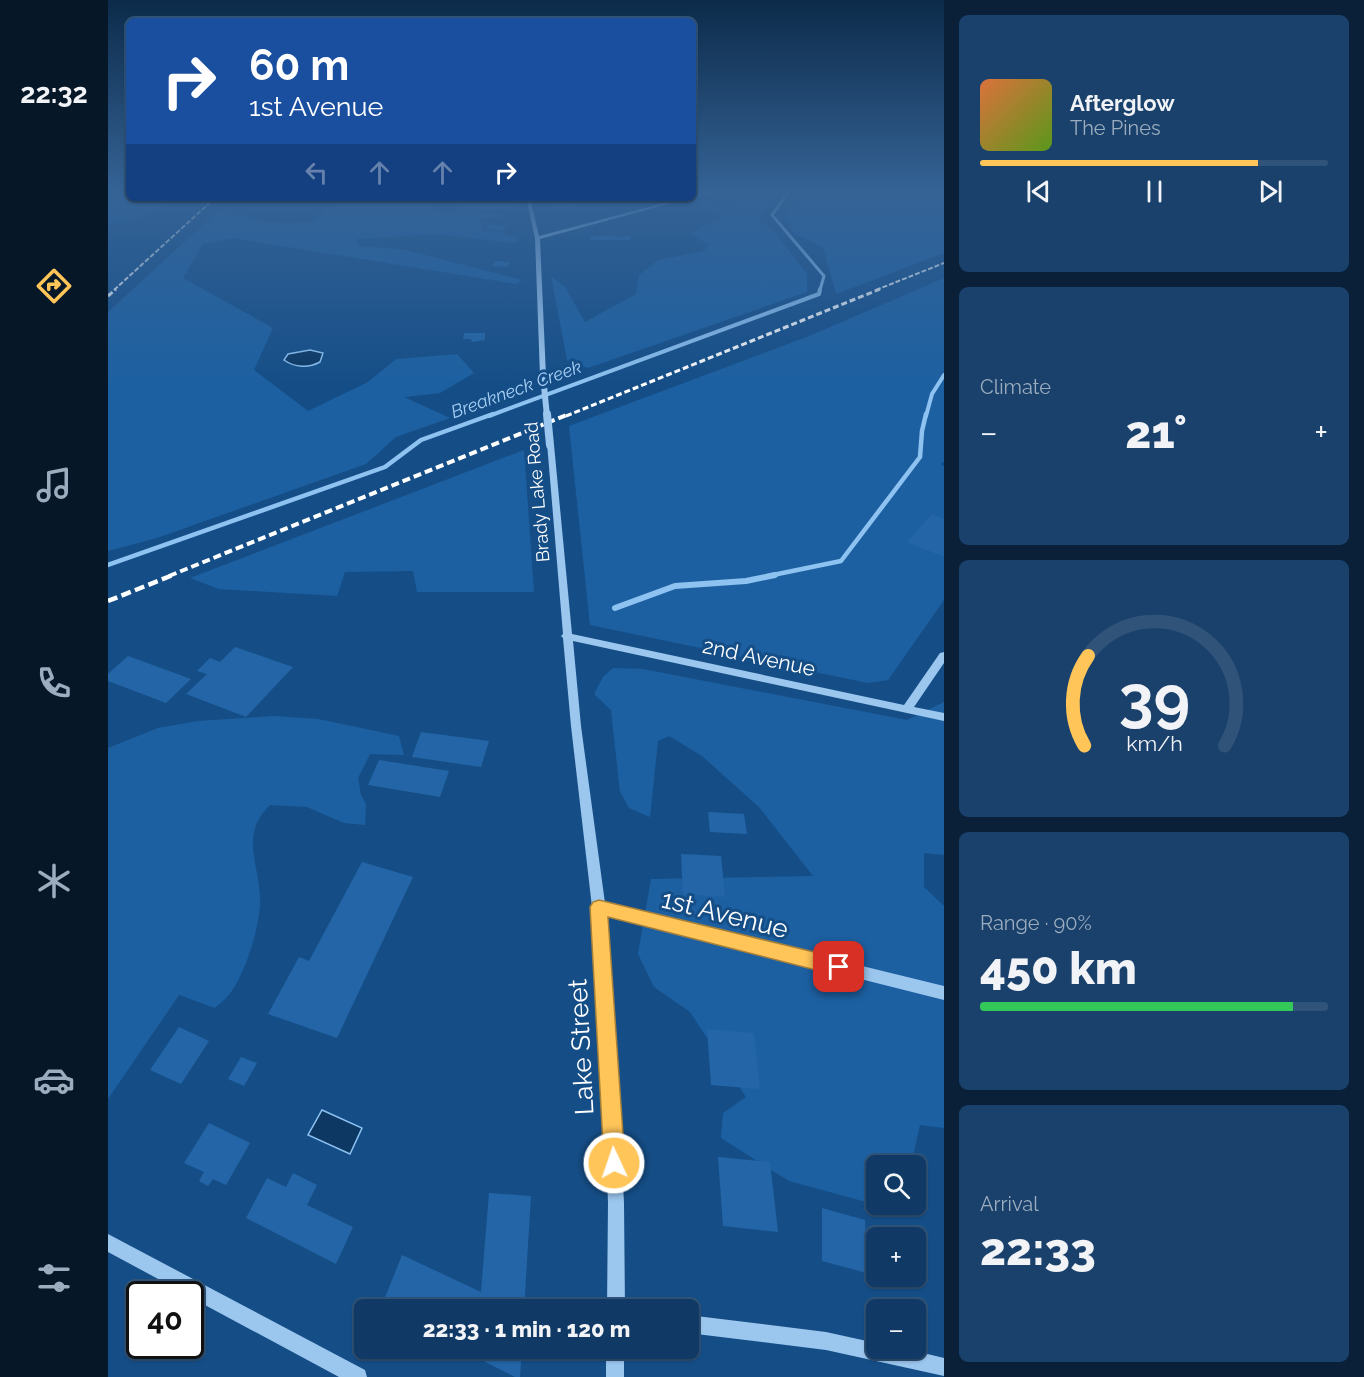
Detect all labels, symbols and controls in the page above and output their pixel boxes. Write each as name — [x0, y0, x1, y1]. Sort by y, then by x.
text: 60 m — [249, 41, 349, 90]
icon: right — [150, 42, 228, 120]
text: 22:32 — [20, 78, 88, 109]
text: Afterglow — [1070, 90, 1175, 116]
text: 1st Avenue — [249, 91, 383, 122]
text: The Pines — [1070, 116, 1161, 140]
icon: left — [300, 156, 333, 189]
icon: ahead — [363, 156, 396, 189]
icon: ahead — [426, 156, 459, 189]
icon: right — [489, 156, 522, 189]
icon: previous — [1022, 175, 1055, 208]
icon: pause — [1138, 175, 1171, 208]
icon: next — [1254, 175, 1287, 208]
icon: directions — [33, 265, 75, 307]
water label: Breakneck Creek — [448, 356, 584, 422]
text: Climate — [980, 375, 1051, 399]
text: 21° — [1125, 406, 1187, 459]
text: − — [980, 413, 998, 452]
text: + — [1314, 413, 1328, 452]
street label: Brady Lake Road — [520, 421, 554, 563]
icon: music — [33, 464, 75, 506]
street label: 2nd Avenue — [700, 633, 818, 681]
text: 39 — [1118, 661, 1190, 735]
icon: phone — [33, 662, 75, 704]
text: km/h — [1126, 731, 1182, 756]
icon: climate — [33, 860, 75, 902]
street label: 1st Avenue — [659, 884, 791, 944]
text: Range · 90% — [980, 911, 1092, 935]
pin — [813, 941, 864, 992]
text: 450 km — [980, 942, 1137, 995]
icon: arrive — [822, 950, 855, 983]
street label: Lake Street — [562, 978, 600, 1116]
icon: car — [33, 1059, 75, 1101]
position arrow — [582, 1131, 646, 1195]
map controls — [866, 1155, 926, 1359]
button: search — [866, 1155, 926, 1215]
text: Arrival — [980, 1192, 1039, 1216]
text: 22:33 — [980, 1223, 1096, 1276]
button: + — [866, 1227, 926, 1287]
icon: filters — [33, 1257, 75, 1299]
speed limit sign: 40 — [126, 1281, 204, 1359]
button: − — [866, 1299, 926, 1359]
text: 22:33 · 1 min · 120 m — [423, 1316, 630, 1342]

